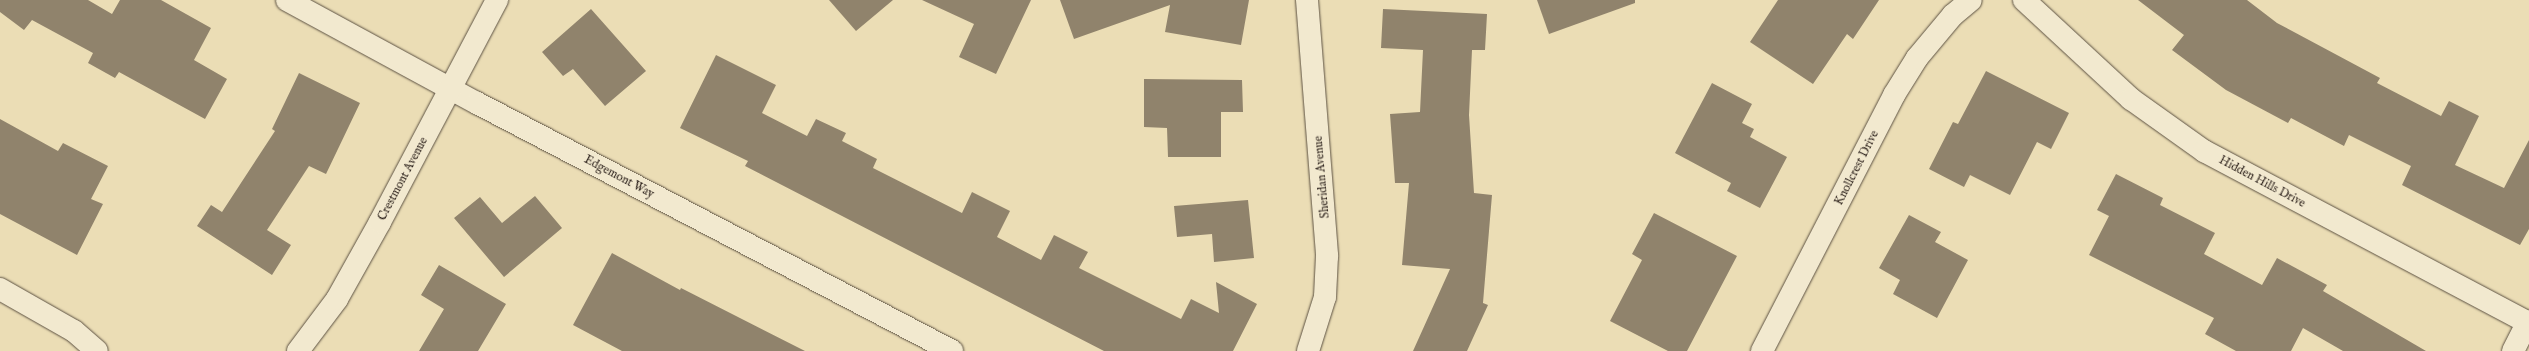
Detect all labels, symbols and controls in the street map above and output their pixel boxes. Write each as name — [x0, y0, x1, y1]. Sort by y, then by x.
street label: Knollcrest Drive — [1832, 128, 1882, 208]
street label: Crestmont Avenue — [375, 135, 431, 223]
street label: Sheridan Avenue — [1311, 135, 1333, 219]
street label: Edgemont Way — [582, 153, 656, 201]
street label: Hidden Hills Drive — [2216, 153, 2308, 211]

